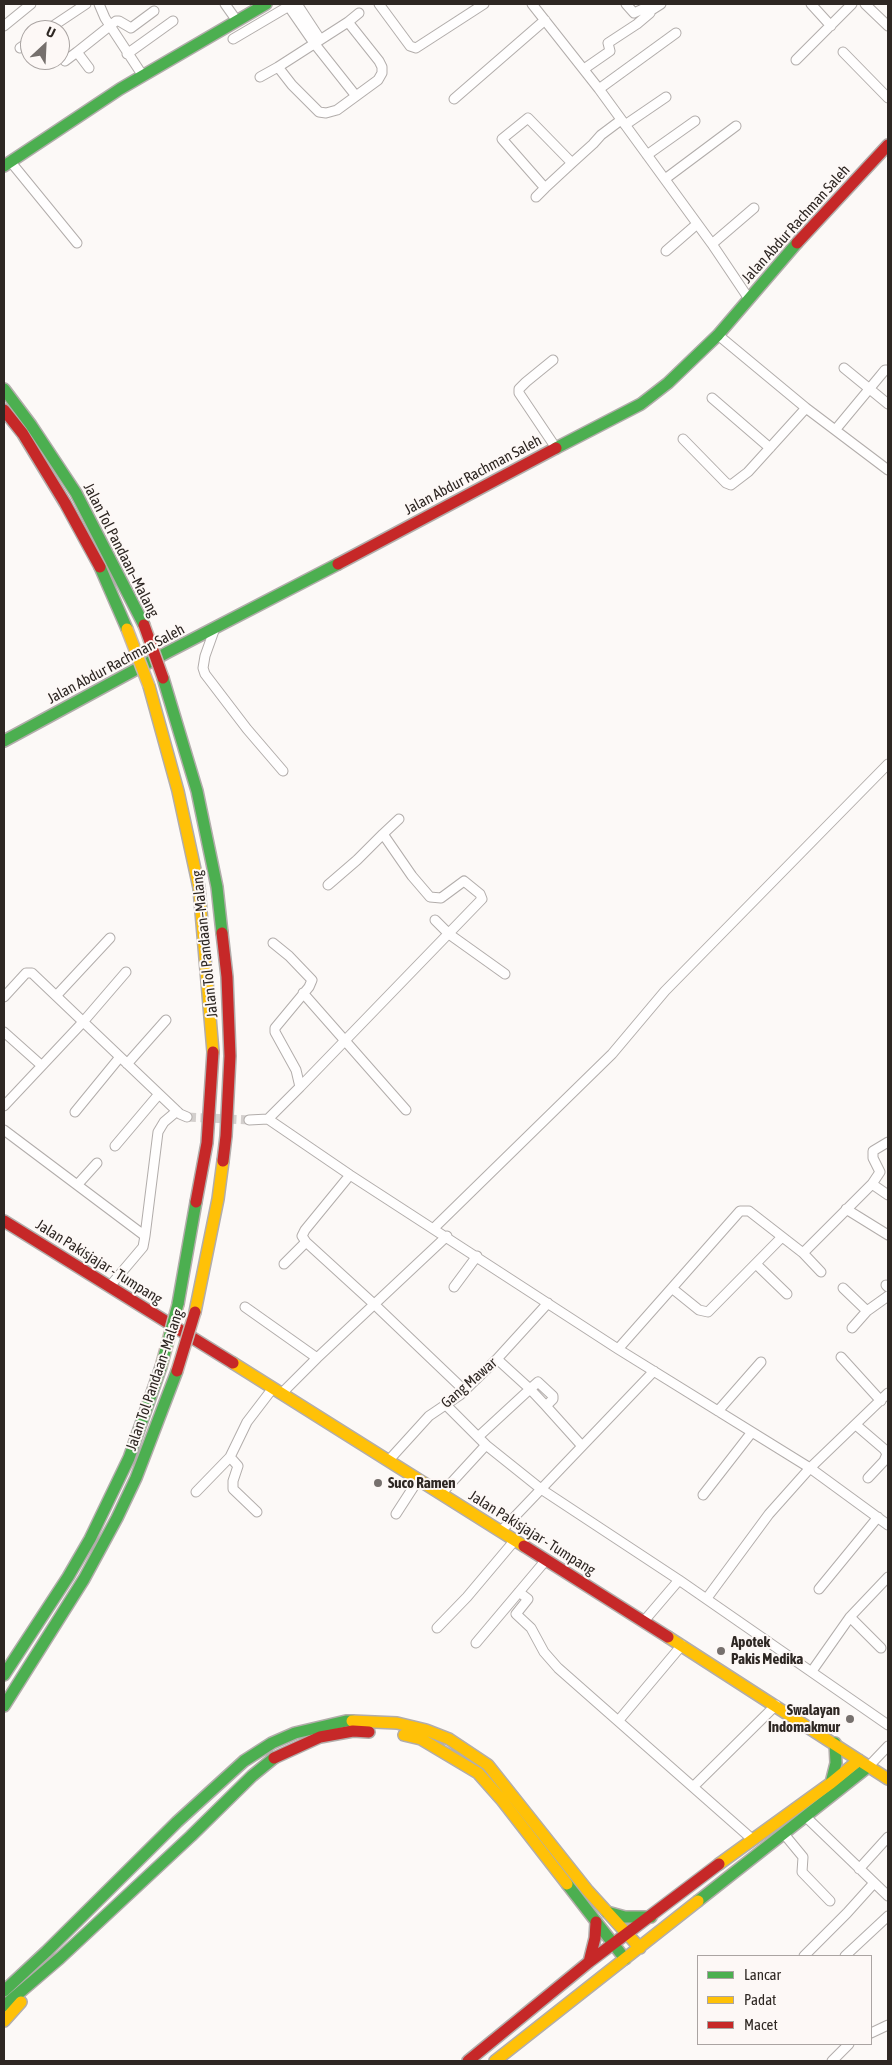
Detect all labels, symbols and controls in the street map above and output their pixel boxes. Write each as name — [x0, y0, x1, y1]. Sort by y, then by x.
north arrow — [20, 20, 70, 70]
text: U — [44, 23, 58, 41]
street label: Jalan Abdur Rachman Saleh — [738, 161, 854, 287]
street label: Jalan Abdur Rachman Saleh — [401, 431, 545, 519]
street label: Jalan Tol Pandaan–Malang — [79, 480, 163, 620]
street label: Jalan Abdur Rachman Saleh — [44, 620, 188, 708]
street label: Jalan Tol Pandaan–Malang — [188, 869, 222, 1019]
street label: Jalan Pakisjajar - Tumpang — [32, 1216, 166, 1308]
street label: Jalan Tol Pandaan–Malang — [122, 1307, 188, 1453]
street label: Gang Mawar — [437, 1354, 501, 1412]
place label: Suco Ramen — [388, 1474, 456, 1492]
marker: Suco Ramen — [372, 1477, 384, 1489]
street label: Jalan Pakisjajar - Tumpang — [465, 1487, 599, 1579]
place label: Apotek Pakis Medika — [731, 1633, 803, 1668]
marker: Apotek Pakis Medika — [715, 1645, 727, 1657]
place label: Swalayan Indomakmur — [768, 1701, 840, 1736]
marker: Swalayan Indomakmur — [844, 1713, 856, 1725]
legend — [697, 1955, 872, 2045]
text: Lancar — [744, 1966, 781, 1983]
text: Padat — [744, 1991, 776, 2008]
text: Macet — [744, 2016, 778, 2033]

